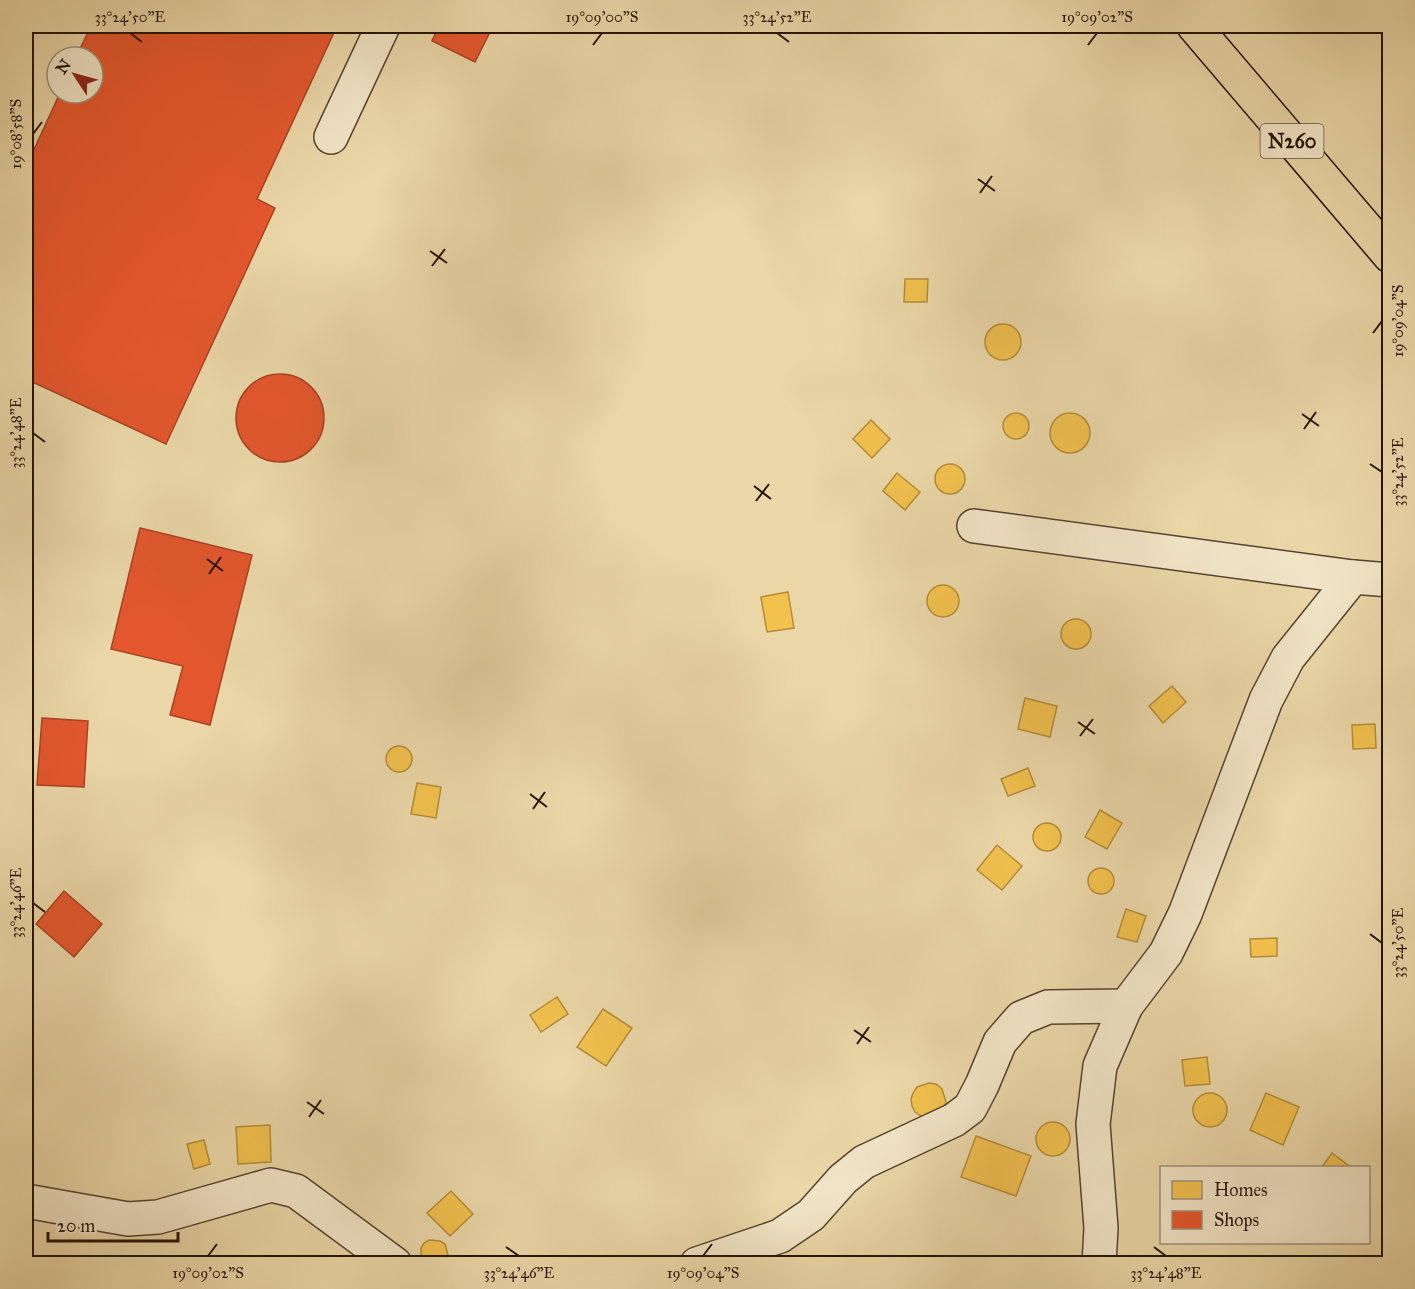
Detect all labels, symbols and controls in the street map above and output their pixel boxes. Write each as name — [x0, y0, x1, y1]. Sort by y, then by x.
text: 33°24'50"E — [95, 8, 165, 26]
text: 19°09'00"S — [566, 8, 638, 26]
text: 33°24'52"E — [742, 8, 812, 26]
text: 19°09'02"S — [1061, 8, 1133, 26]
north arrow — [45, 45, 105, 105]
text: N — [52, 55, 75, 78]
text: 19°08'58"S — [7, 99, 25, 169]
road number: N260 — [1260, 124, 1324, 158]
text: 19°09'04"S — [1389, 285, 1407, 357]
text: 33°24'48"E — [7, 397, 25, 468]
text: 33°24'52"E — [1389, 437, 1407, 507]
text: 33°24'46"E — [7, 867, 25, 938]
text: 33°24'50"E — [1389, 908, 1407, 978]
legend — [1160, 1166, 1370, 1244]
text: Homes — [1214, 1179, 1268, 1201]
scale bar — [48, 1205, 178, 1243]
text: Shops — [1214, 1209, 1259, 1231]
text: 20 m — [57, 1215, 95, 1237]
text: 19°09'02"S — [172, 1264, 244, 1282]
text: 33°24'46"E — [484, 1264, 555, 1282]
text: 19°09'04"S — [667, 1264, 739, 1282]
text: 33°24'48"E — [1131, 1264, 1202, 1282]

